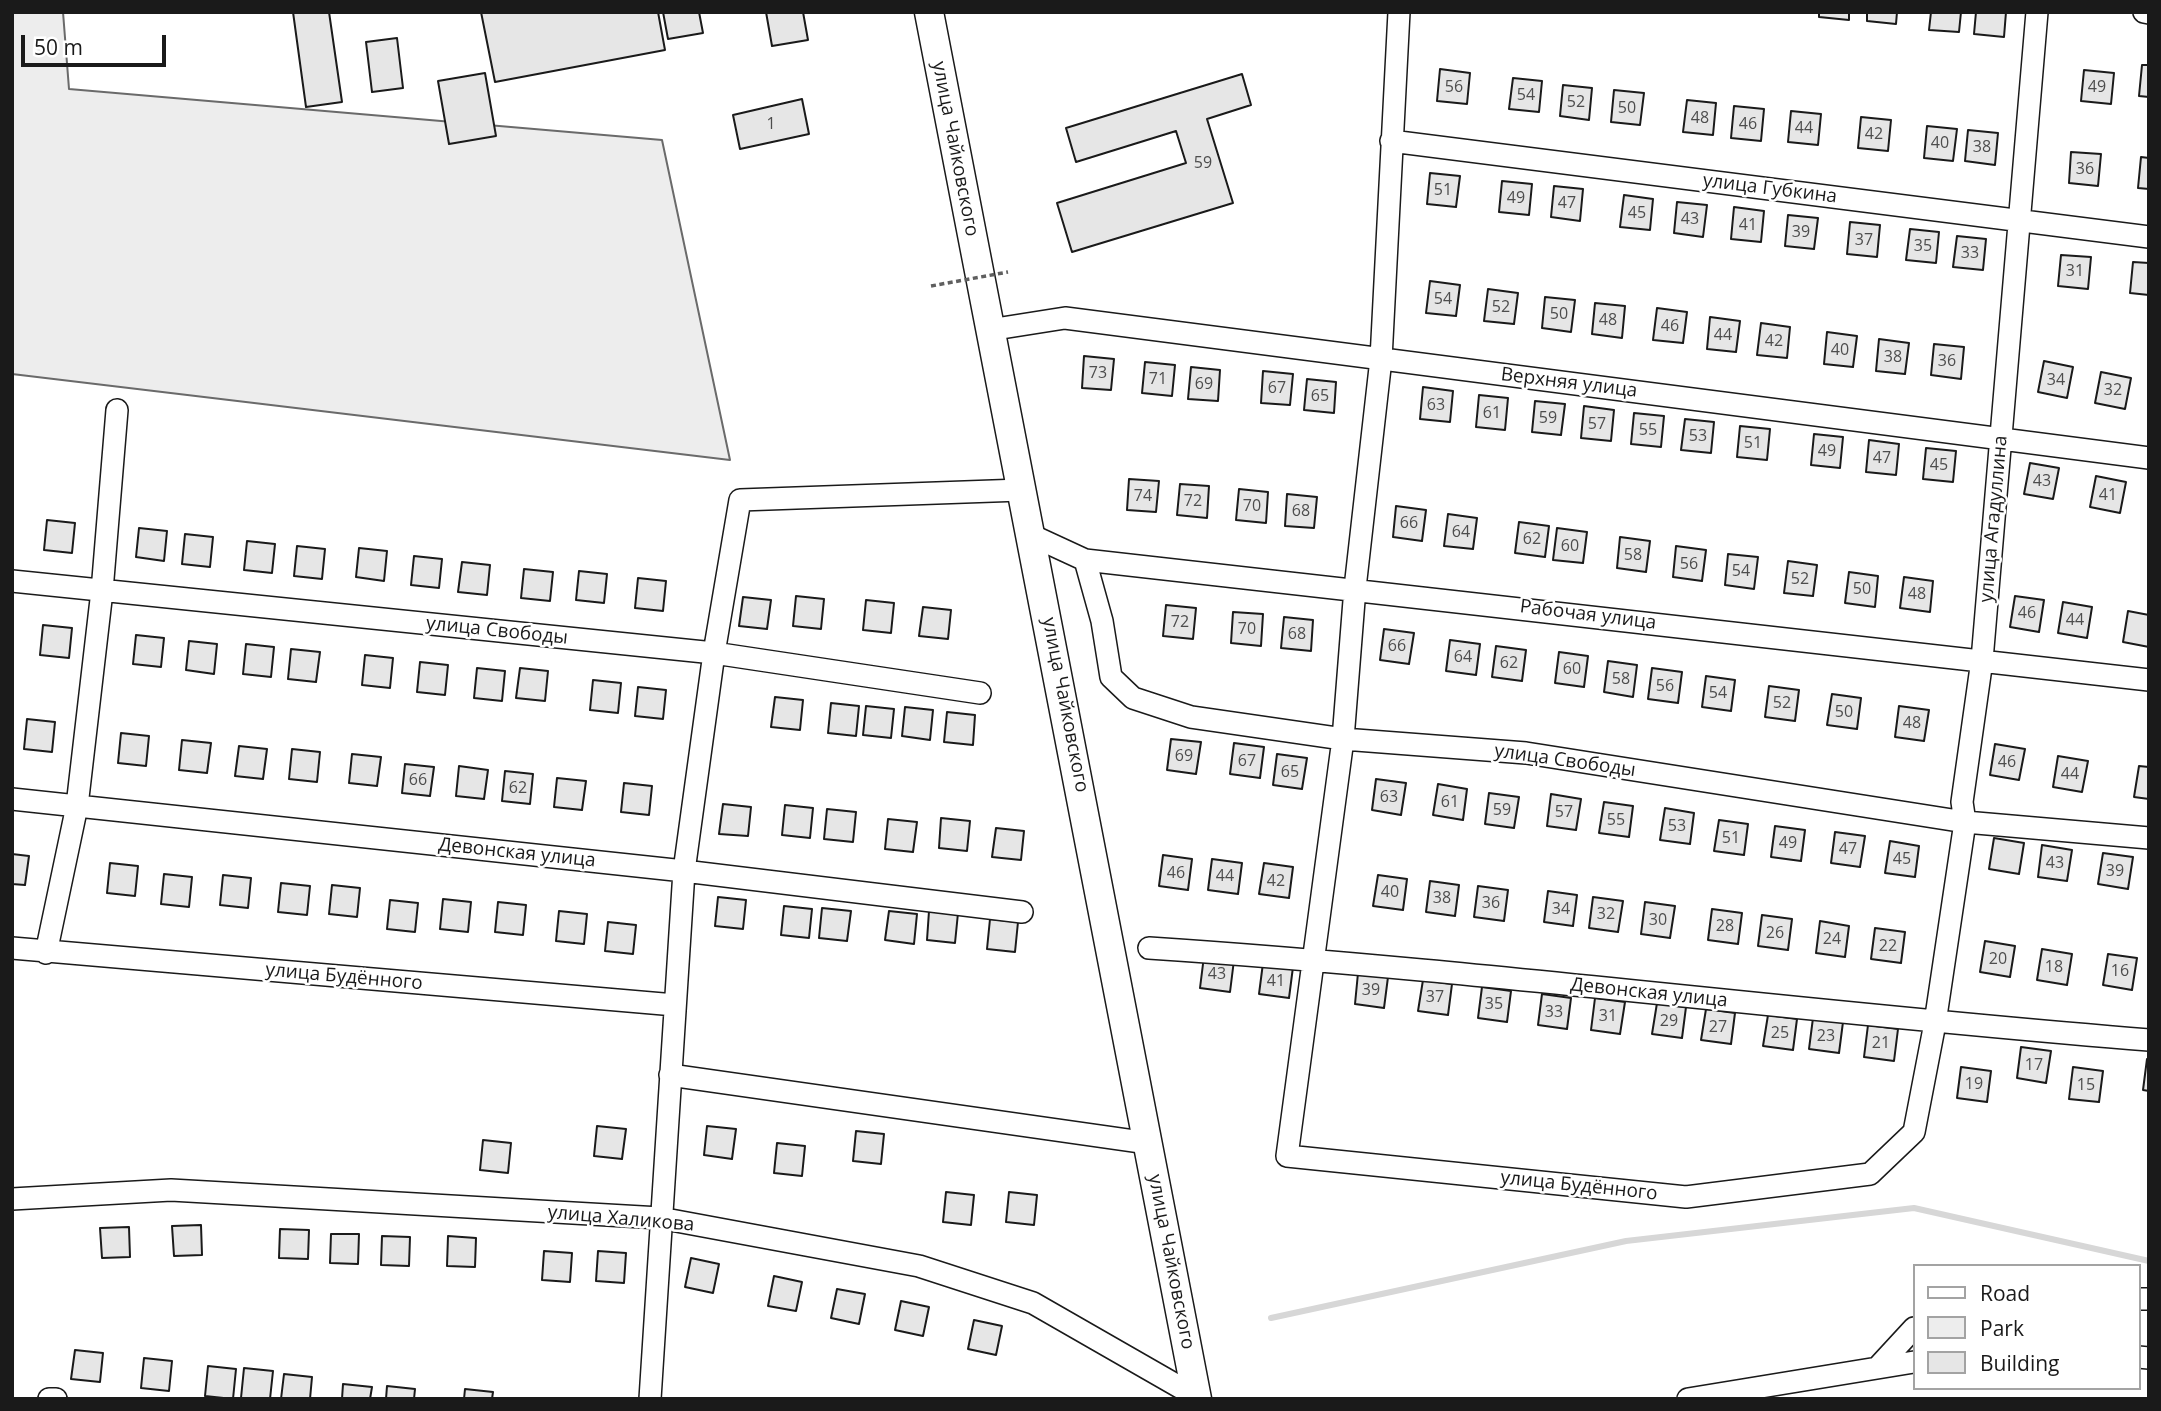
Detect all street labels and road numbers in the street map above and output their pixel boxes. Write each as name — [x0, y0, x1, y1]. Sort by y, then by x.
street label: улица Чайковского — [927, 60, 983, 238]
street label: улица Губкина — [1702, 169, 1838, 209]
street label: Верхняя улица — [1499, 363, 1639, 403]
street label: улица Агадуллина — [1975, 435, 2013, 603]
street label: Рабочая улица — [1519, 595, 1657, 635]
street label: улица Свободы — [425, 612, 569, 650]
street label: улица Чайковского — [1037, 616, 1093, 794]
street label: улица Свободы — [1493, 740, 1637, 782]
street label: Девонская улица — [437, 833, 597, 873]
street label: улица Будённого — [264, 959, 424, 995]
street label: Девонская улица — [1569, 973, 1729, 1013]
street label: улица Будённого — [1499, 1166, 1659, 1206]
street label: улица Чайковского — [1143, 1173, 1199, 1351]
street label: улица Халикова — [547, 1201, 695, 1237]

